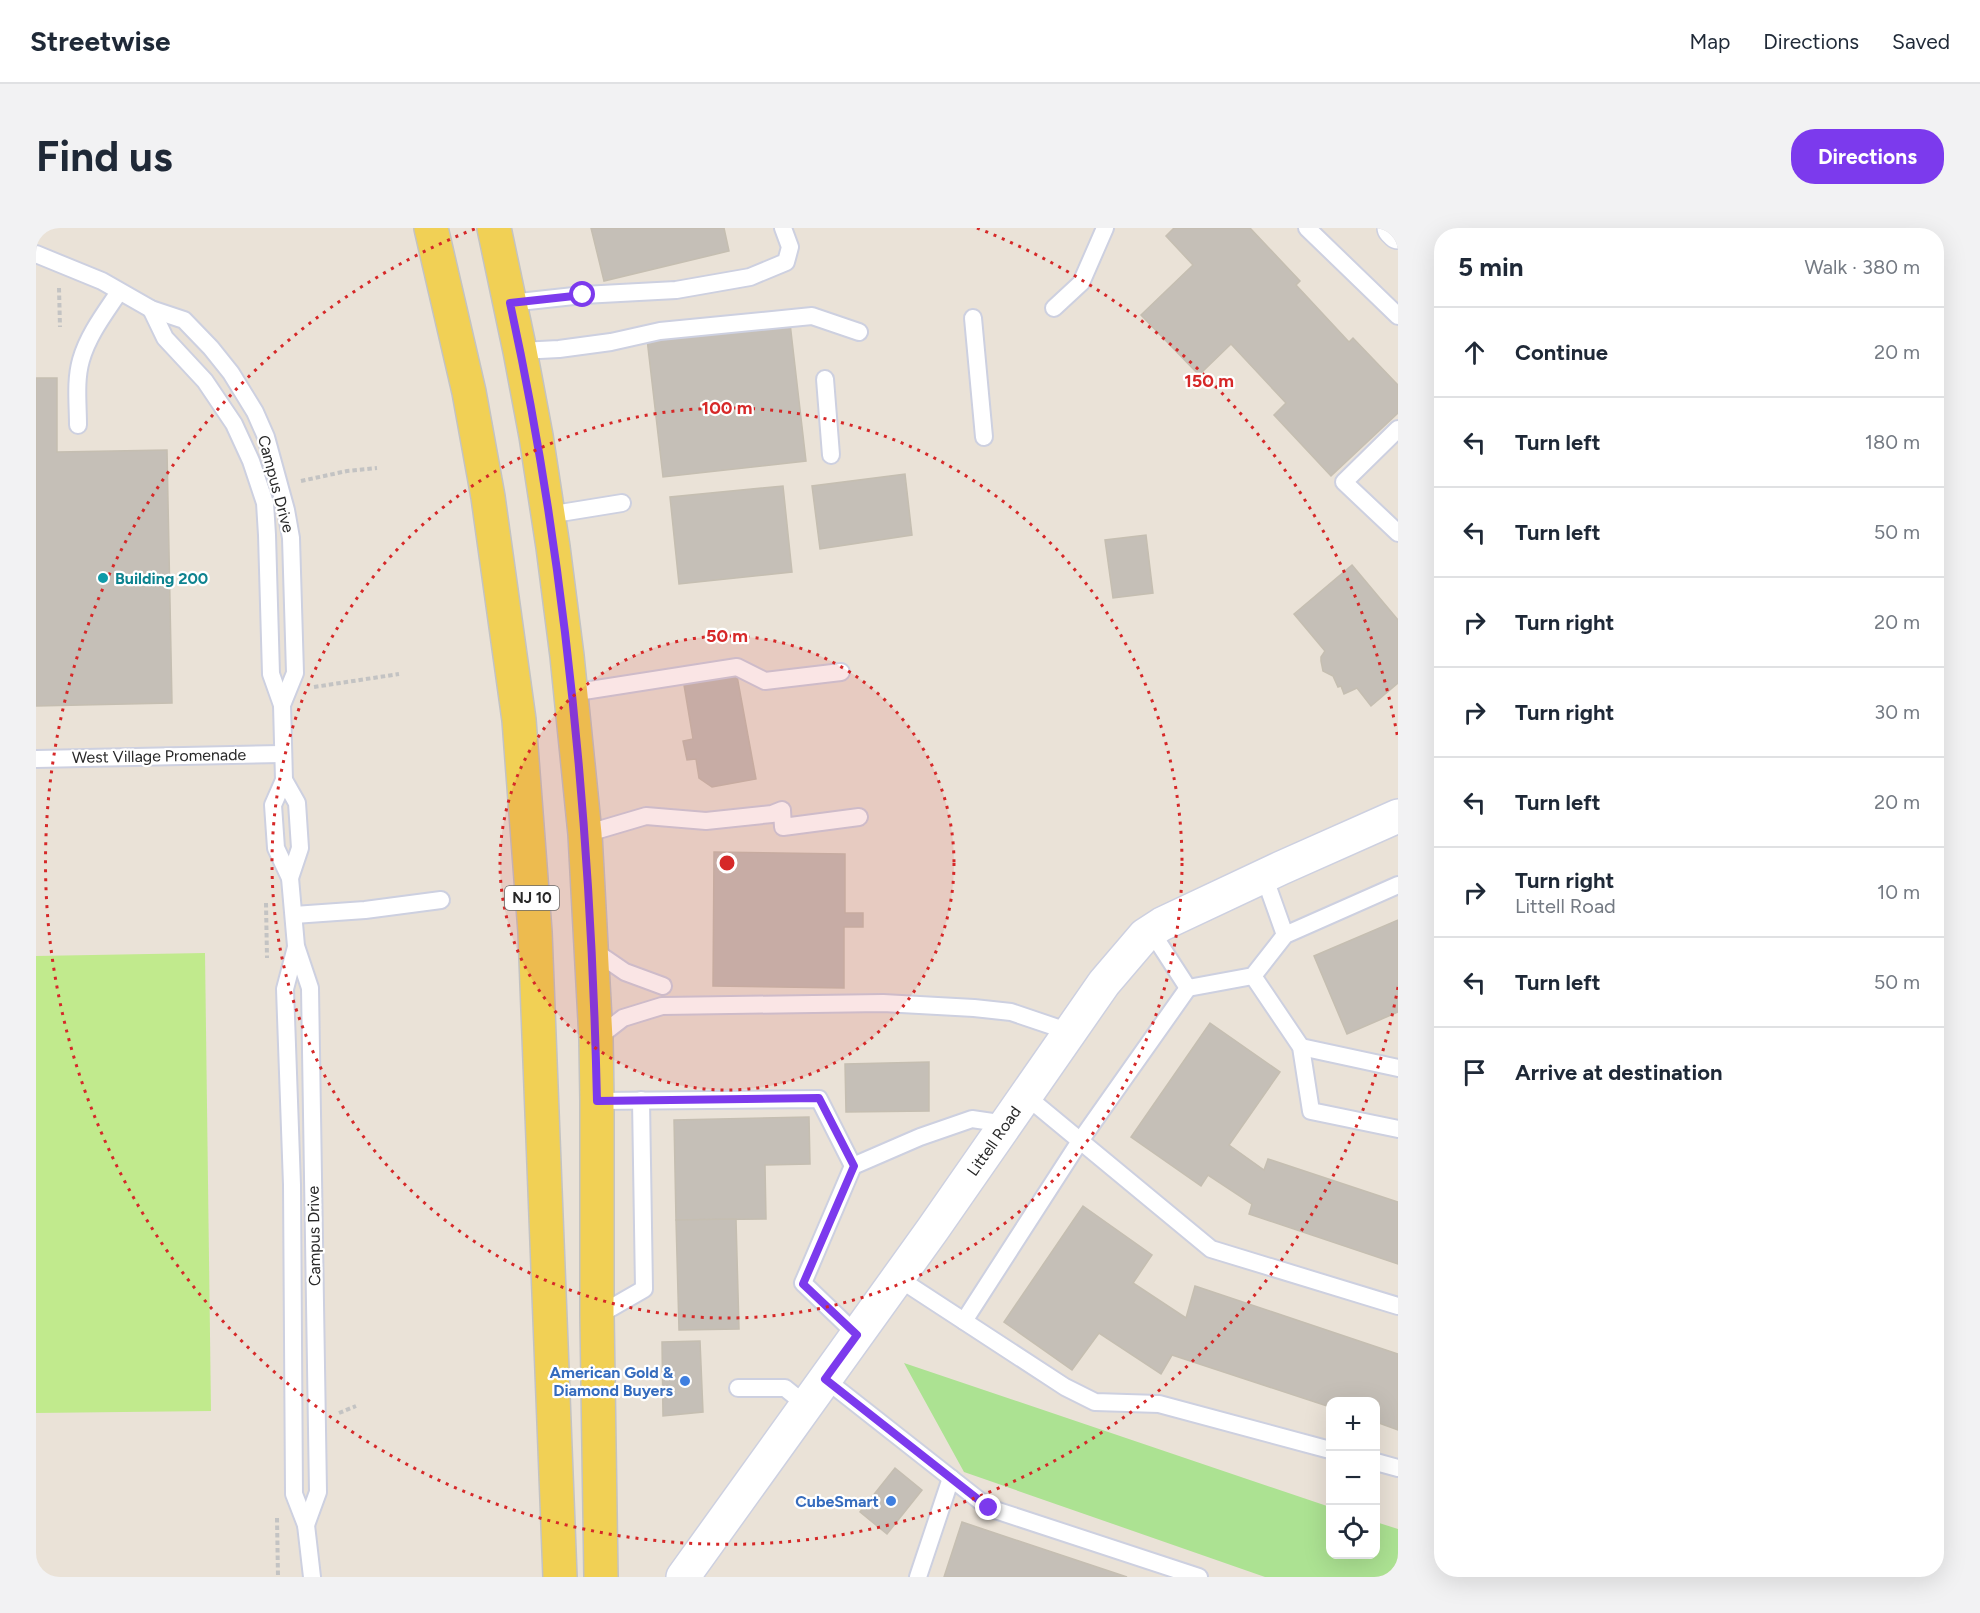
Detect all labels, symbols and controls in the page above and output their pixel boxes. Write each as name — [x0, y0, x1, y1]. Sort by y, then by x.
text: Streetwise — [30, 24, 170, 58]
text: Map — [1689, 29, 1730, 54]
text: Directions — [1763, 29, 1859, 54]
text: Saved — [1892, 29, 1950, 54]
button: Directions — [1791, 129, 1944, 184]
text: Find us — [36, 131, 173, 182]
text: 5 min — [1458, 251, 1524, 283]
text: Walk · 380 m — [1804, 255, 1920, 279]
route start — [569, 281, 595, 307]
icon: ahead — [1458, 336, 1491, 369]
text: Continue — [1515, 339, 1608, 366]
text: 20 m — [1874, 340, 1920, 364]
text: 150 m — [1184, 370, 1234, 392]
text: 100 m — [702, 397, 752, 419]
icon: left — [1458, 426, 1491, 459]
text: Turn left — [1515, 429, 1601, 456]
text: 180 m — [1865, 430, 1920, 454]
street label: Campus Drive — [254, 433, 298, 535]
icon: left — [1458, 516, 1491, 549]
text: Turn left — [1515, 519, 1601, 546]
text: 50 m — [1874, 520, 1920, 544]
place label: Building 200 — [115, 569, 208, 588]
marker: Building 200 — [96, 571, 110, 585]
icon: right — [1458, 606, 1491, 639]
text: Turn right — [1515, 609, 1614, 636]
text: 20 m — [1874, 610, 1920, 634]
text: 50 m — [706, 625, 748, 647]
icon: right — [1458, 696, 1491, 729]
text: Turn right — [1515, 699, 1614, 726]
text: 30 m — [1874, 700, 1920, 724]
street label: West Village Promenade — [72, 745, 247, 767]
icon: left — [1458, 786, 1491, 819]
text: Turn left — [1515, 789, 1601, 816]
text: 20 m — [1874, 790, 1920, 814]
centre of rings — [717, 853, 737, 873]
text: Turn right — [1515, 867, 1614, 894]
icon: right — [1458, 876, 1491, 909]
text: 10 m — [1877, 880, 1920, 904]
road number: NJ 10 — [505, 886, 559, 910]
text: Littell Road — [1515, 894, 1616, 918]
icon: left — [1458, 966, 1491, 999]
text: Turn left — [1515, 969, 1601, 996]
text: 50 m — [1874, 970, 1920, 994]
icon: arrive — [1458, 1056, 1491, 1089]
text: Arrive at destination — [1515, 1059, 1723, 1086]
street label: Littell Road — [963, 1103, 1025, 1179]
street label: Campus Drive — [304, 1186, 324, 1286]
place label: American Gold & Diamond Buyers — [550, 1363, 674, 1400]
marker: American Gold & Diamond Buyers — [678, 1374, 692, 1388]
map controls — [1326, 1397, 1380, 1559]
button: + — [1326, 1397, 1380, 1451]
button: − — [1326, 1451, 1380, 1505]
place label: CubeSmart — [795, 1492, 879, 1511]
marker: CubeSmart — [884, 1494, 898, 1508]
route end — [975, 1494, 1001, 1520]
button: locate — [1326, 1505, 1380, 1559]

